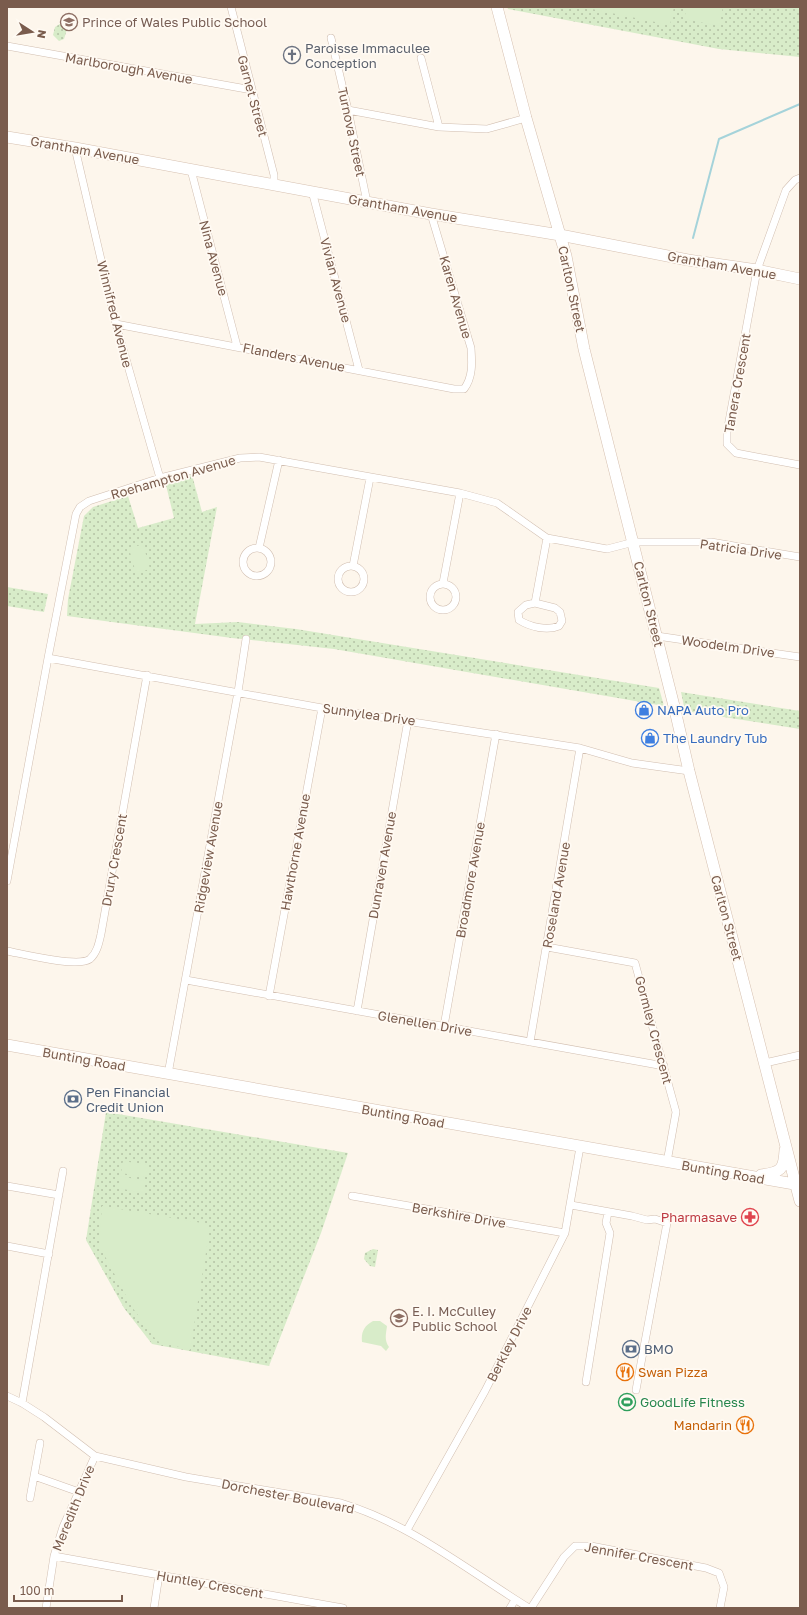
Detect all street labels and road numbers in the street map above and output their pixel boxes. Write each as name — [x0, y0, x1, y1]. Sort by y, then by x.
street label: Marlborough Avenue — [64, 49, 194, 87]
street label: Garnet Street — [234, 53, 272, 139]
street label: Turnova Street — [335, 86, 369, 178]
street label: Grantham Avenue — [29, 133, 141, 167]
street label: Grantham Avenue — [347, 191, 459, 225]
street label: Nina Avenue — [196, 218, 232, 298]
street label: Vivian Avenue — [317, 236, 355, 324]
street label: Carlton Street — [555, 244, 589, 334]
street label: Grantham Avenue — [666, 248, 778, 282]
street label: Karen Avenue — [436, 254, 476, 340]
street label: Winnifred Avenue — [94, 259, 136, 369]
street label: Tanera Crescent — [720, 332, 754, 434]
street label: Flanders Avenue — [241, 339, 347, 375]
street label: Roehampton Avenue — [109, 452, 237, 502]
street label: Patricia Drive — [699, 535, 783, 563]
street label: Carlton Street — [631, 559, 667, 649]
street label: Woodelm Drive — [680, 632, 776, 660]
street label: Sunnylea Drive — [322, 700, 416, 728]
street label: Hawthorne Avenue — [277, 792, 313, 912]
street label: Ridgeview Avenue — [190, 800, 226, 914]
street label: Dunraven Avenue — [365, 810, 399, 920]
street label: Drury Crescent — [98, 812, 130, 908]
street label: Broadmore Avenue — [452, 821, 488, 939]
street label: Roseland Avenue — [539, 841, 573, 949]
street label: Carlton Street — [708, 873, 746, 963]
street label: Gormley Crescent — [632, 974, 676, 1086]
street label: Glenellen Drive — [377, 1007, 473, 1039]
street label: Bunting Road — [41, 1044, 127, 1074]
street label: Bunting Road — [360, 1101, 446, 1131]
street label: Bunting Road — [680, 1157, 766, 1187]
street label: Berkshire Drive — [411, 1199, 507, 1231]
street label: Berkley Drive — [483, 1304, 535, 1384]
street label: Meredith Drive — [48, 1463, 98, 1553]
street label: Dorchester Boulevard — [220, 1475, 356, 1517]
street label: Jennifer Crescent — [583, 1539, 695, 1573]
street label: Huntley Crescent — [155, 1567, 265, 1601]

